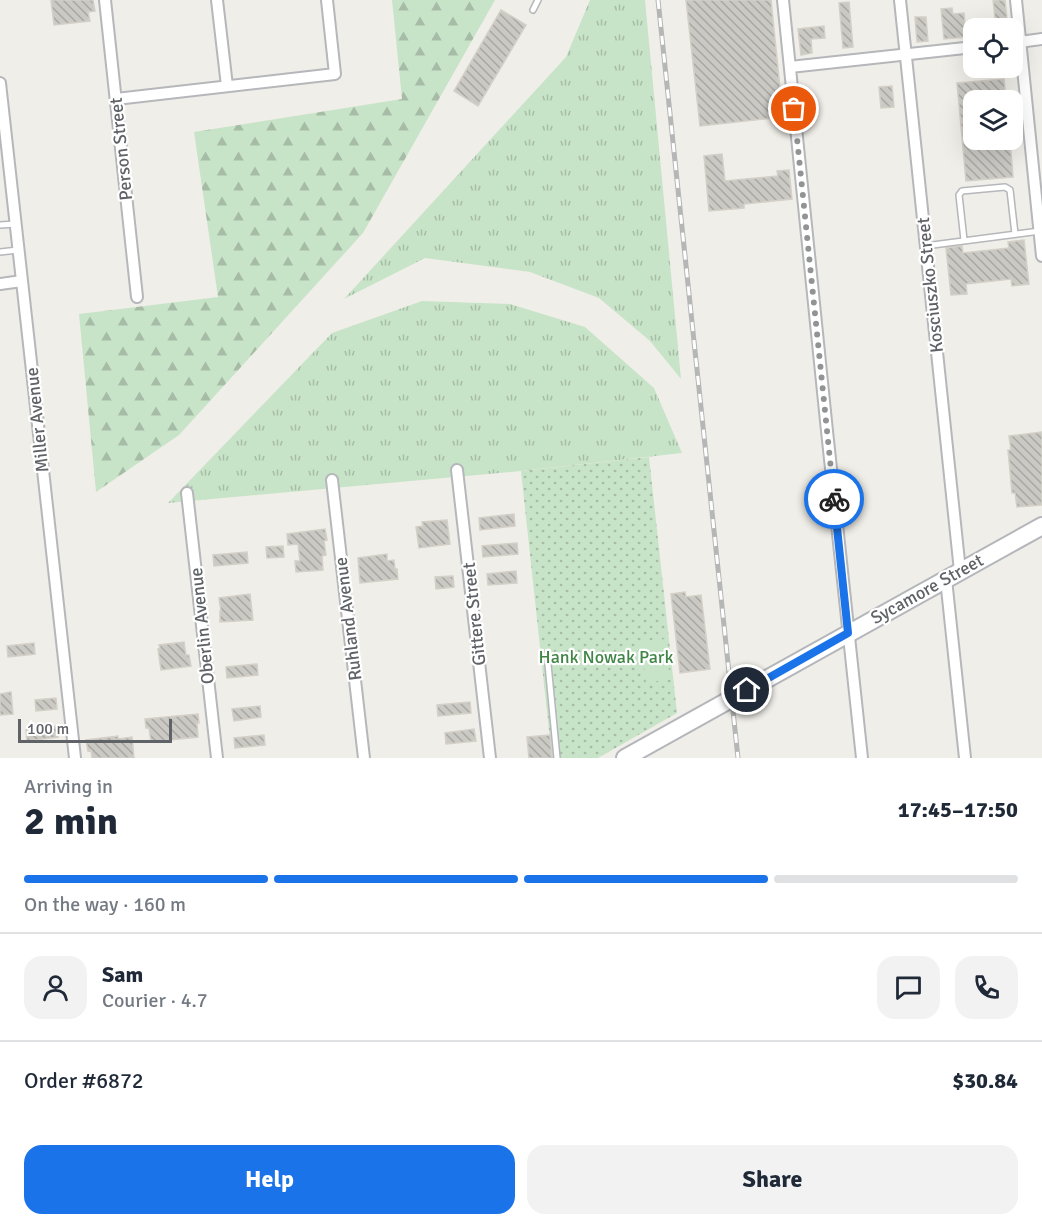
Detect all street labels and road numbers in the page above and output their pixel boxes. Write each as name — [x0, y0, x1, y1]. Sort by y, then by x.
street label: Person Street — [105, 97, 137, 201]
street label: Kosciuszko Street — [912, 216, 948, 354]
street label: Miller Avenue — [21, 366, 53, 474]
street label: Sycamore Street — [867, 549, 987, 629]
street label: Ruhland Avenue — [330, 556, 366, 682]
street label: Gittere Street — [458, 561, 490, 667]
street label: Oberlin Avenue — [185, 567, 219, 685]

